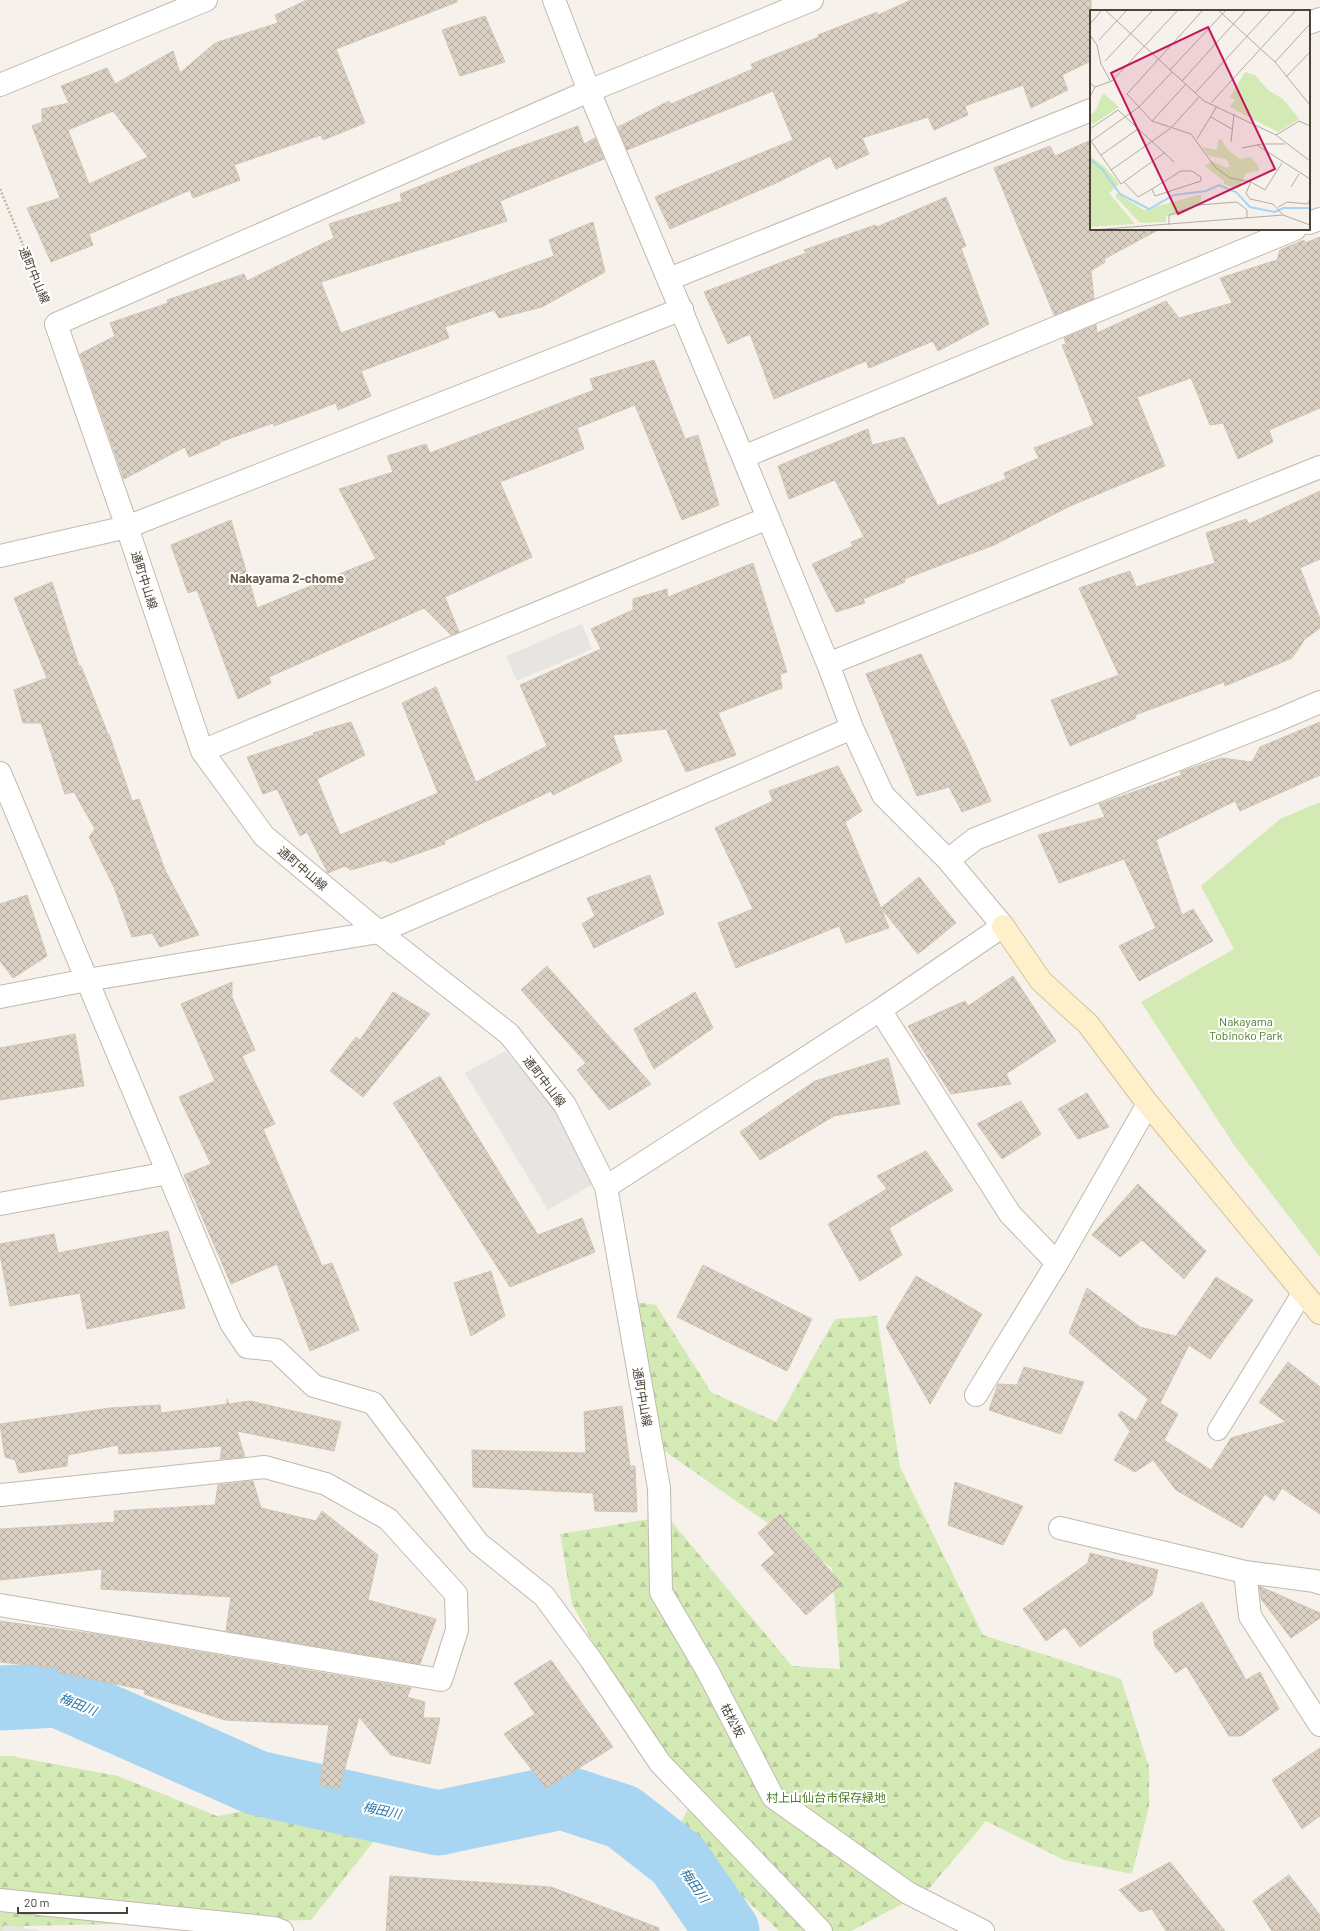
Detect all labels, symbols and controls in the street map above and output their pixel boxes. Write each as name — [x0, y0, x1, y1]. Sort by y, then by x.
inset map — [1090, 10, 1310, 230]
street label: 通町中山線 — [17, 245, 53, 305]
street label: 通町中山線 — [129, 549, 161, 611]
district label: Nakayama 2-chome — [230, 570, 344, 586]
street label: 通町中山線 — [276, 843, 330, 893]
park label: Nakayama Tobinoko Park — [1209, 1014, 1283, 1042]
street label: 通町中山線 — [521, 1053, 569, 1109]
street label: 通町中山線 — [631, 1366, 655, 1428]
water label: 梅田川 — [57, 1689, 101, 1719]
street label: 枯松坂 — [718, 1701, 748, 1739]
park label: 村上山仙台市保存緑地 — [766, 1790, 886, 1804]
water label: 梅田川 — [361, 1798, 405, 1822]
water label: 梅田川 — [677, 1864, 714, 1907]
scale bar — [18, 1889, 127, 1915]
text: 20 m — [24, 1895, 50, 1909]

